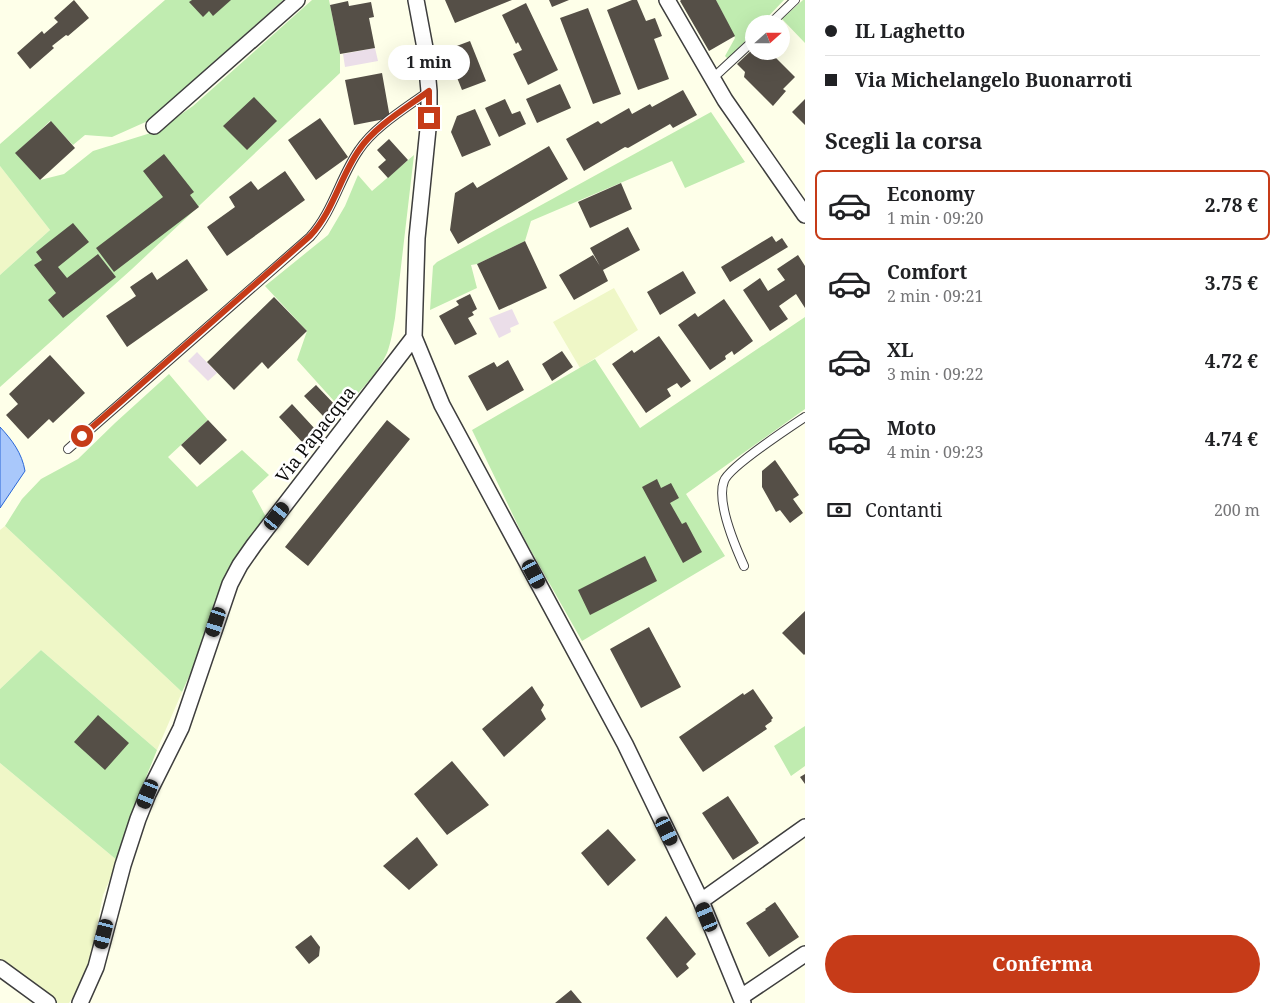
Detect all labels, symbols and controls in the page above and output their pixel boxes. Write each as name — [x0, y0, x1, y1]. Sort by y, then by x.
north arrow — [745, 15, 790, 60]
map controls — [745, 15, 790, 60]
text: IL Laghetto — [855, 18, 965, 44]
callout: 1 min — [388, 46, 470, 80]
text: 1 min — [406, 51, 452, 73]
text: Via Michelangelo Buonarroti — [855, 67, 1132, 93]
route end — [418, 107, 440, 129]
text: Scegli la corsa — [825, 125, 983, 155]
text: Economy — [887, 181, 975, 207]
icon: car — [827, 183, 872, 228]
text: 2.78 € — [1205, 192, 1258, 218]
text: 1 min · 09:20 — [887, 207, 983, 229]
text: Comfort — [887, 259, 967, 285]
icon: car — [827, 261, 872, 306]
text: 3.75 € — [1205, 270, 1258, 296]
text: 2 min · 09:21 — [887, 285, 983, 307]
text: XL — [887, 337, 913, 363]
icon: car — [827, 339, 872, 384]
text: 4.72 € — [1205, 348, 1258, 374]
text: 3 min · 09:22 — [887, 363, 983, 385]
street label: Via Papacqua — [270, 381, 360, 487]
text: Moto — [887, 415, 936, 441]
icon: car — [827, 417, 872, 462]
route start — [71, 425, 93, 447]
text: 4.74 € — [1205, 426, 1258, 452]
text: 4 min · 09:23 — [887, 441, 983, 463]
icon: cash — [825, 496, 853, 524]
text: Contanti — [865, 497, 942, 523]
text: 200 m — [1214, 499, 1260, 521]
car — [261, 500, 292, 532]
car — [520, 557, 547, 591]
car — [204, 605, 227, 639]
car — [135, 777, 160, 811]
car — [653, 814, 680, 848]
car — [694, 900, 719, 934]
car — [93, 918, 114, 950]
button: Conferma — [825, 935, 1260, 993]

